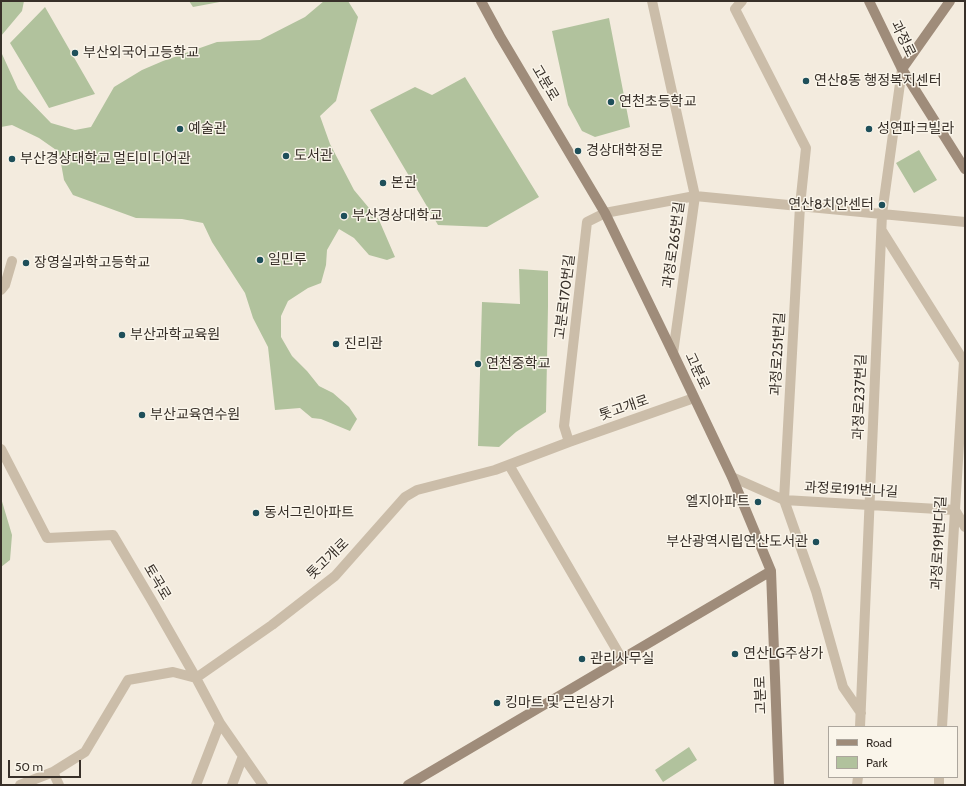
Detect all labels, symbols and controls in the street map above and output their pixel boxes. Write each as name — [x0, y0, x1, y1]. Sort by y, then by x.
street label: 과정로 — [887, 18, 919, 60]
place label: 부산외국어고등학교 — [83, 45, 199, 61]
marker: 부산외국어고등학교 — [70, 48, 80, 58]
street label: 고분로 — [528, 62, 562, 104]
place label: 연산8동 행정복지센터 — [814, 73, 942, 89]
marker: 연산8동 행정복지센터 — [801, 76, 811, 86]
place label: 연천초등학교 — [619, 94, 696, 110]
marker: 연천초등학교 — [606, 97, 616, 107]
place label: 예술관 — [188, 121, 227, 137]
place label: 성연파크빌라 — [877, 121, 954, 137]
marker: 예술관 — [175, 124, 185, 134]
marker: 성연파크빌라 — [864, 124, 874, 134]
place label: 경상대학정문 — [586, 143, 663, 159]
marker: 경상대학정문 — [573, 146, 583, 156]
place label: 도서관 — [294, 148, 333, 164]
place label: 부산경상대학교 멀티미디어관 — [20, 151, 191, 167]
marker: 도서관 — [281, 151, 291, 161]
marker: 부산경상대학교 멀티미디어관 — [7, 154, 17, 164]
place label: 본관 — [391, 175, 417, 191]
marker: 본관 — [378, 178, 388, 188]
place label: 연산8치안센터 — [788, 197, 874, 213]
marker: 연산8치안센터 — [877, 200, 887, 210]
street label: 과정로265번길 — [660, 201, 688, 289]
place label: 부산경상대학교 — [352, 208, 442, 224]
marker: 부산경상대학교 — [339, 211, 349, 221]
place label: 일민루 — [268, 252, 307, 268]
street label: 고분로170번길 — [551, 253, 579, 341]
place label: 장영실과학고등학교 — [34, 255, 150, 271]
marker: 일민루 — [255, 255, 265, 265]
marker: 장영실과학고등학교 — [21, 258, 31, 268]
street label: 과정로251번길 — [767, 312, 789, 396]
place label: 부산과학교육원 — [130, 327, 220, 343]
marker: 부산과학교육원 — [117, 330, 127, 340]
place label: 진리관 — [344, 336, 383, 352]
marker: 진리관 — [331, 339, 341, 349]
street label: 고분로 — [681, 350, 713, 392]
street label: 과정로237번길 — [850, 354, 870, 440]
place label: 연천중학교 — [486, 356, 550, 372]
marker: 연천중학교 — [473, 359, 483, 369]
street label: 톳고개로 — [597, 392, 651, 424]
place label: 부산교육연수원 — [150, 407, 240, 423]
marker: 부산교육연수원 — [137, 410, 147, 420]
street label: 과정로191번나길 — [803, 479, 899, 501]
place label: 엘지아파트 — [686, 494, 750, 510]
street label: 과정로191번다길 — [928, 495, 950, 591]
marker: 엘지아파트 — [753, 497, 763, 507]
place label: 동서그린아파트 — [264, 505, 354, 521]
marker: 동서그린아파트 — [251, 508, 261, 518]
place label: 부산광역시립연산도서관 — [666, 534, 808, 550]
street label: 톳고개로 — [304, 535, 352, 583]
marker: 부산광역시립연산도서관 — [811, 537, 821, 547]
street label: 토곡로 — [140, 561, 174, 603]
place label: 연산LG주상가 — [743, 646, 823, 662]
marker: 연산LG주상가 — [730, 649, 740, 659]
place label: 관리사무실 — [590, 651, 654, 667]
marker: 관리사무실 — [577, 654, 587, 664]
street label: 고분로 — [752, 675, 770, 715]
place label: 킹마트 및 근린상가 — [505, 695, 614, 711]
marker: 킹마트 및 근린상가 — [492, 698, 502, 708]
legend — [828, 726, 958, 778]
text: Road — [866, 735, 892, 750]
scale bar — [10, 752, 83, 778]
text: Park — [866, 755, 888, 770]
text: 50 m — [15, 759, 43, 774]

